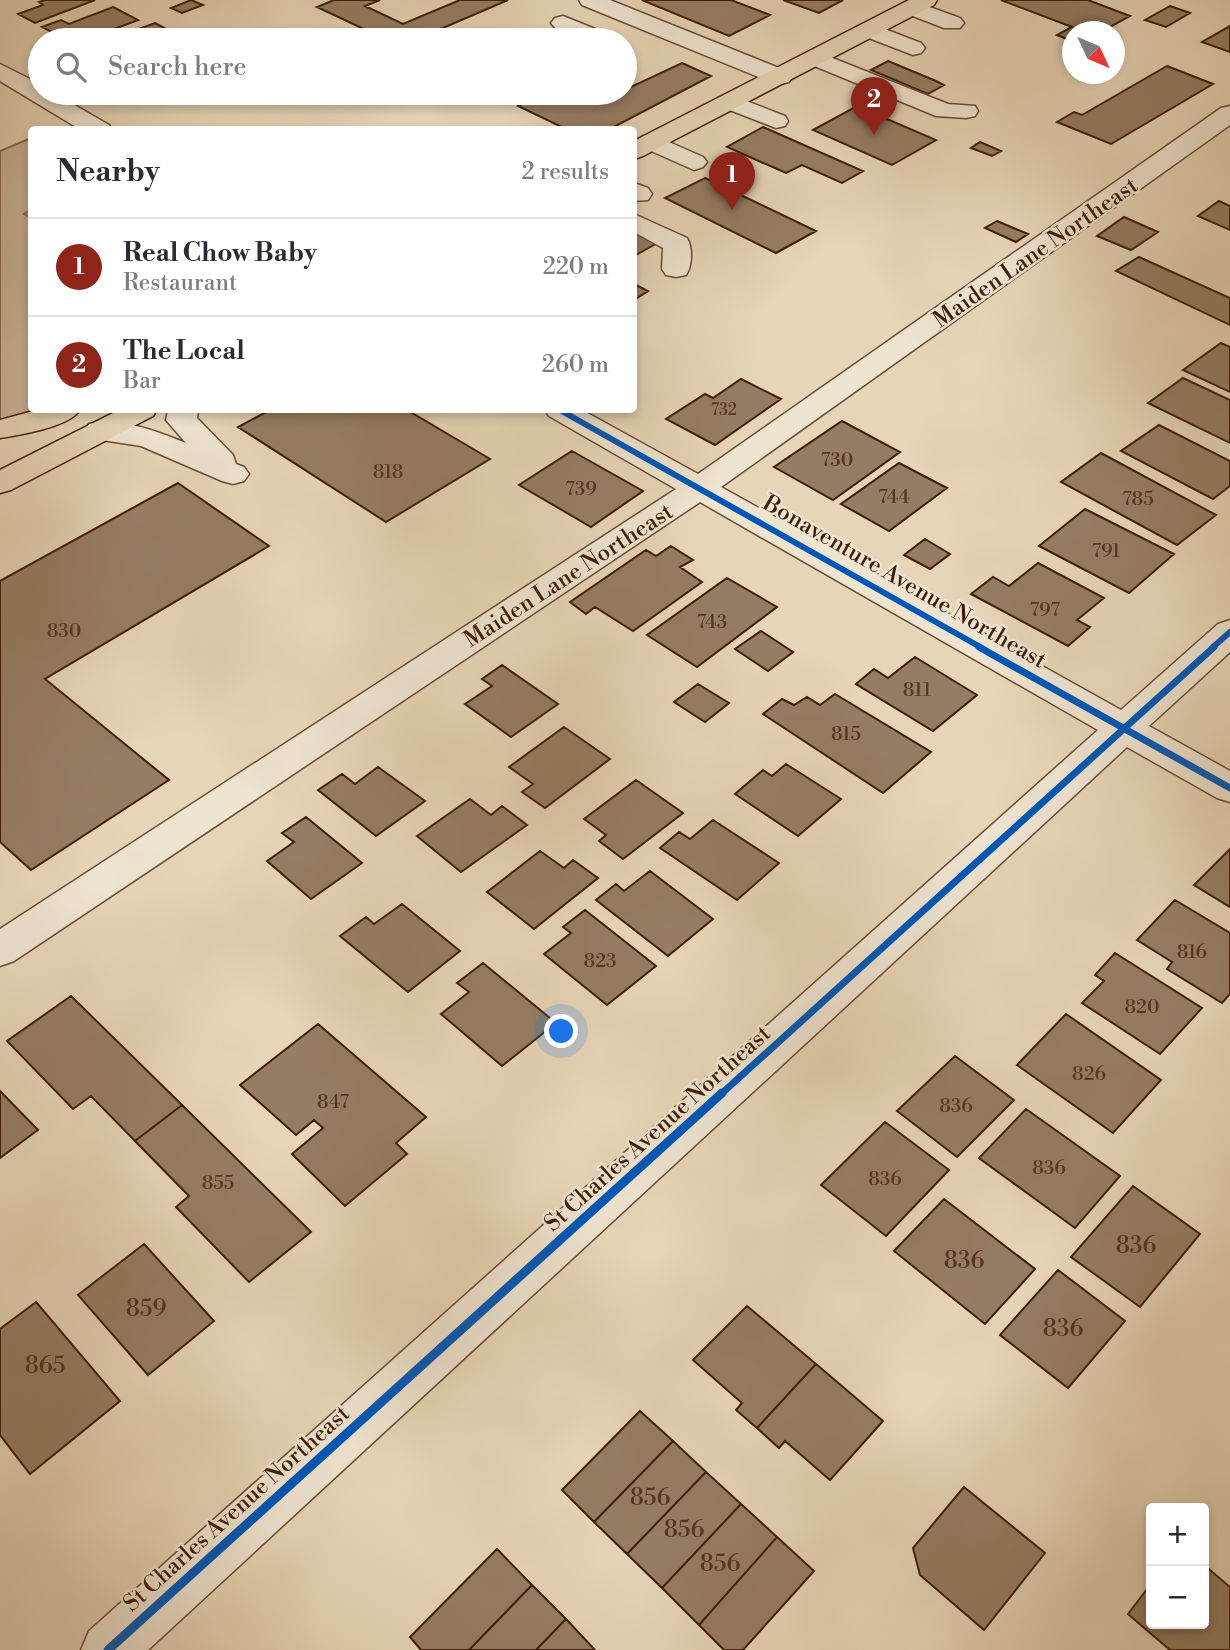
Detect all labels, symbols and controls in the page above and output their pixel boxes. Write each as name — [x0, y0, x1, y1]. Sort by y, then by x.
north arrow — [1062, 21, 1125, 84]
search box — [28, 28, 637, 105]
icon: search — [52, 48, 90, 86]
text: Search here — [108, 51, 247, 83]
pin: 2 — [851, 77, 897, 135]
pin: 1 — [709, 152, 755, 210]
text: Nearby — [56, 153, 160, 191]
text: 2 results — [522, 158, 609, 186]
street label: Maiden Lane Northeast — [928, 171, 1143, 334]
text: Real Chow Baby — [123, 237, 317, 269]
text: 1 — [73, 253, 85, 281]
text: 220 m — [543, 253, 609, 281]
text: Restaurant — [123, 269, 237, 297]
text: The Local — [123, 335, 245, 367]
text: 2 — [72, 351, 86, 379]
text: 260 m — [542, 351, 609, 379]
text: Bar — [123, 367, 161, 395]
house number: 732 — [711, 400, 737, 420]
house number: 730 — [821, 448, 853, 472]
house number: 818 — [373, 460, 403, 484]
house number: 739 — [565, 477, 597, 501]
house number: 744 — [878, 485, 910, 509]
house number: 785 — [1122, 487, 1154, 511]
street label: Bonaventure Avenue Northeast — [757, 489, 1051, 675]
street label: Maiden Lane Northeast — [459, 498, 678, 654]
house number: 791 — [1092, 539, 1120, 563]
house number: 797 — [1030, 598, 1061, 622]
house number: 743 — [697, 610, 727, 634]
house number: 830 — [47, 619, 81, 643]
house number: 811 — [903, 678, 931, 702]
house number: 815 — [831, 722, 861, 746]
house number: 816 — [1177, 940, 1207, 964]
house number: 823 — [584, 949, 616, 973]
house number: 820 — [1124, 995, 1160, 1019]
your location — [544, 1014, 578, 1048]
street label: St Charles Avenue Northeast — [539, 1020, 777, 1238]
house number: 826 — [1072, 1062, 1106, 1086]
house number: 847 — [317, 1090, 349, 1114]
house number: 836 — [939, 1094, 973, 1118]
house number: 836 — [1032, 1156, 1066, 1180]
house number: 836 — [868, 1167, 902, 1191]
house number: 855 — [202, 1171, 234, 1195]
house number: 836 — [1116, 1232, 1156, 1260]
house number: 836 — [944, 1247, 984, 1275]
house number: 859 — [126, 1295, 166, 1323]
house number: 836 — [1043, 1315, 1083, 1343]
house number: 865 — [25, 1352, 65, 1380]
street label: St Charles Avenue Northeast — [118, 1400, 356, 1618]
house number: 856 — [630, 1484, 670, 1512]
map controls — [1146, 1503, 1209, 1629]
button: + — [1146, 1503, 1209, 1566]
house number: 856 — [664, 1516, 704, 1544]
house number: 856 — [700, 1550, 740, 1578]
button: − — [1146, 1566, 1209, 1629]

